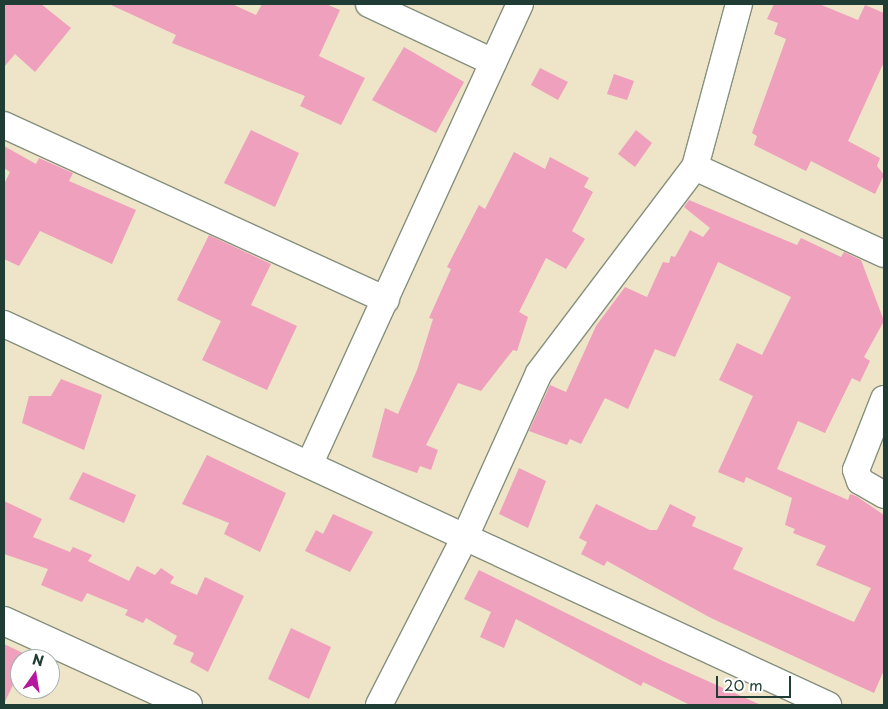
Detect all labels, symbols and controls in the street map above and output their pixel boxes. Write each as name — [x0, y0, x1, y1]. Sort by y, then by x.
text: N — [30, 648, 46, 671]
north arrow — [10, 649, 60, 699]
scale bar — [718, 666, 793, 698]
text: 20 m — [724, 673, 763, 696]

